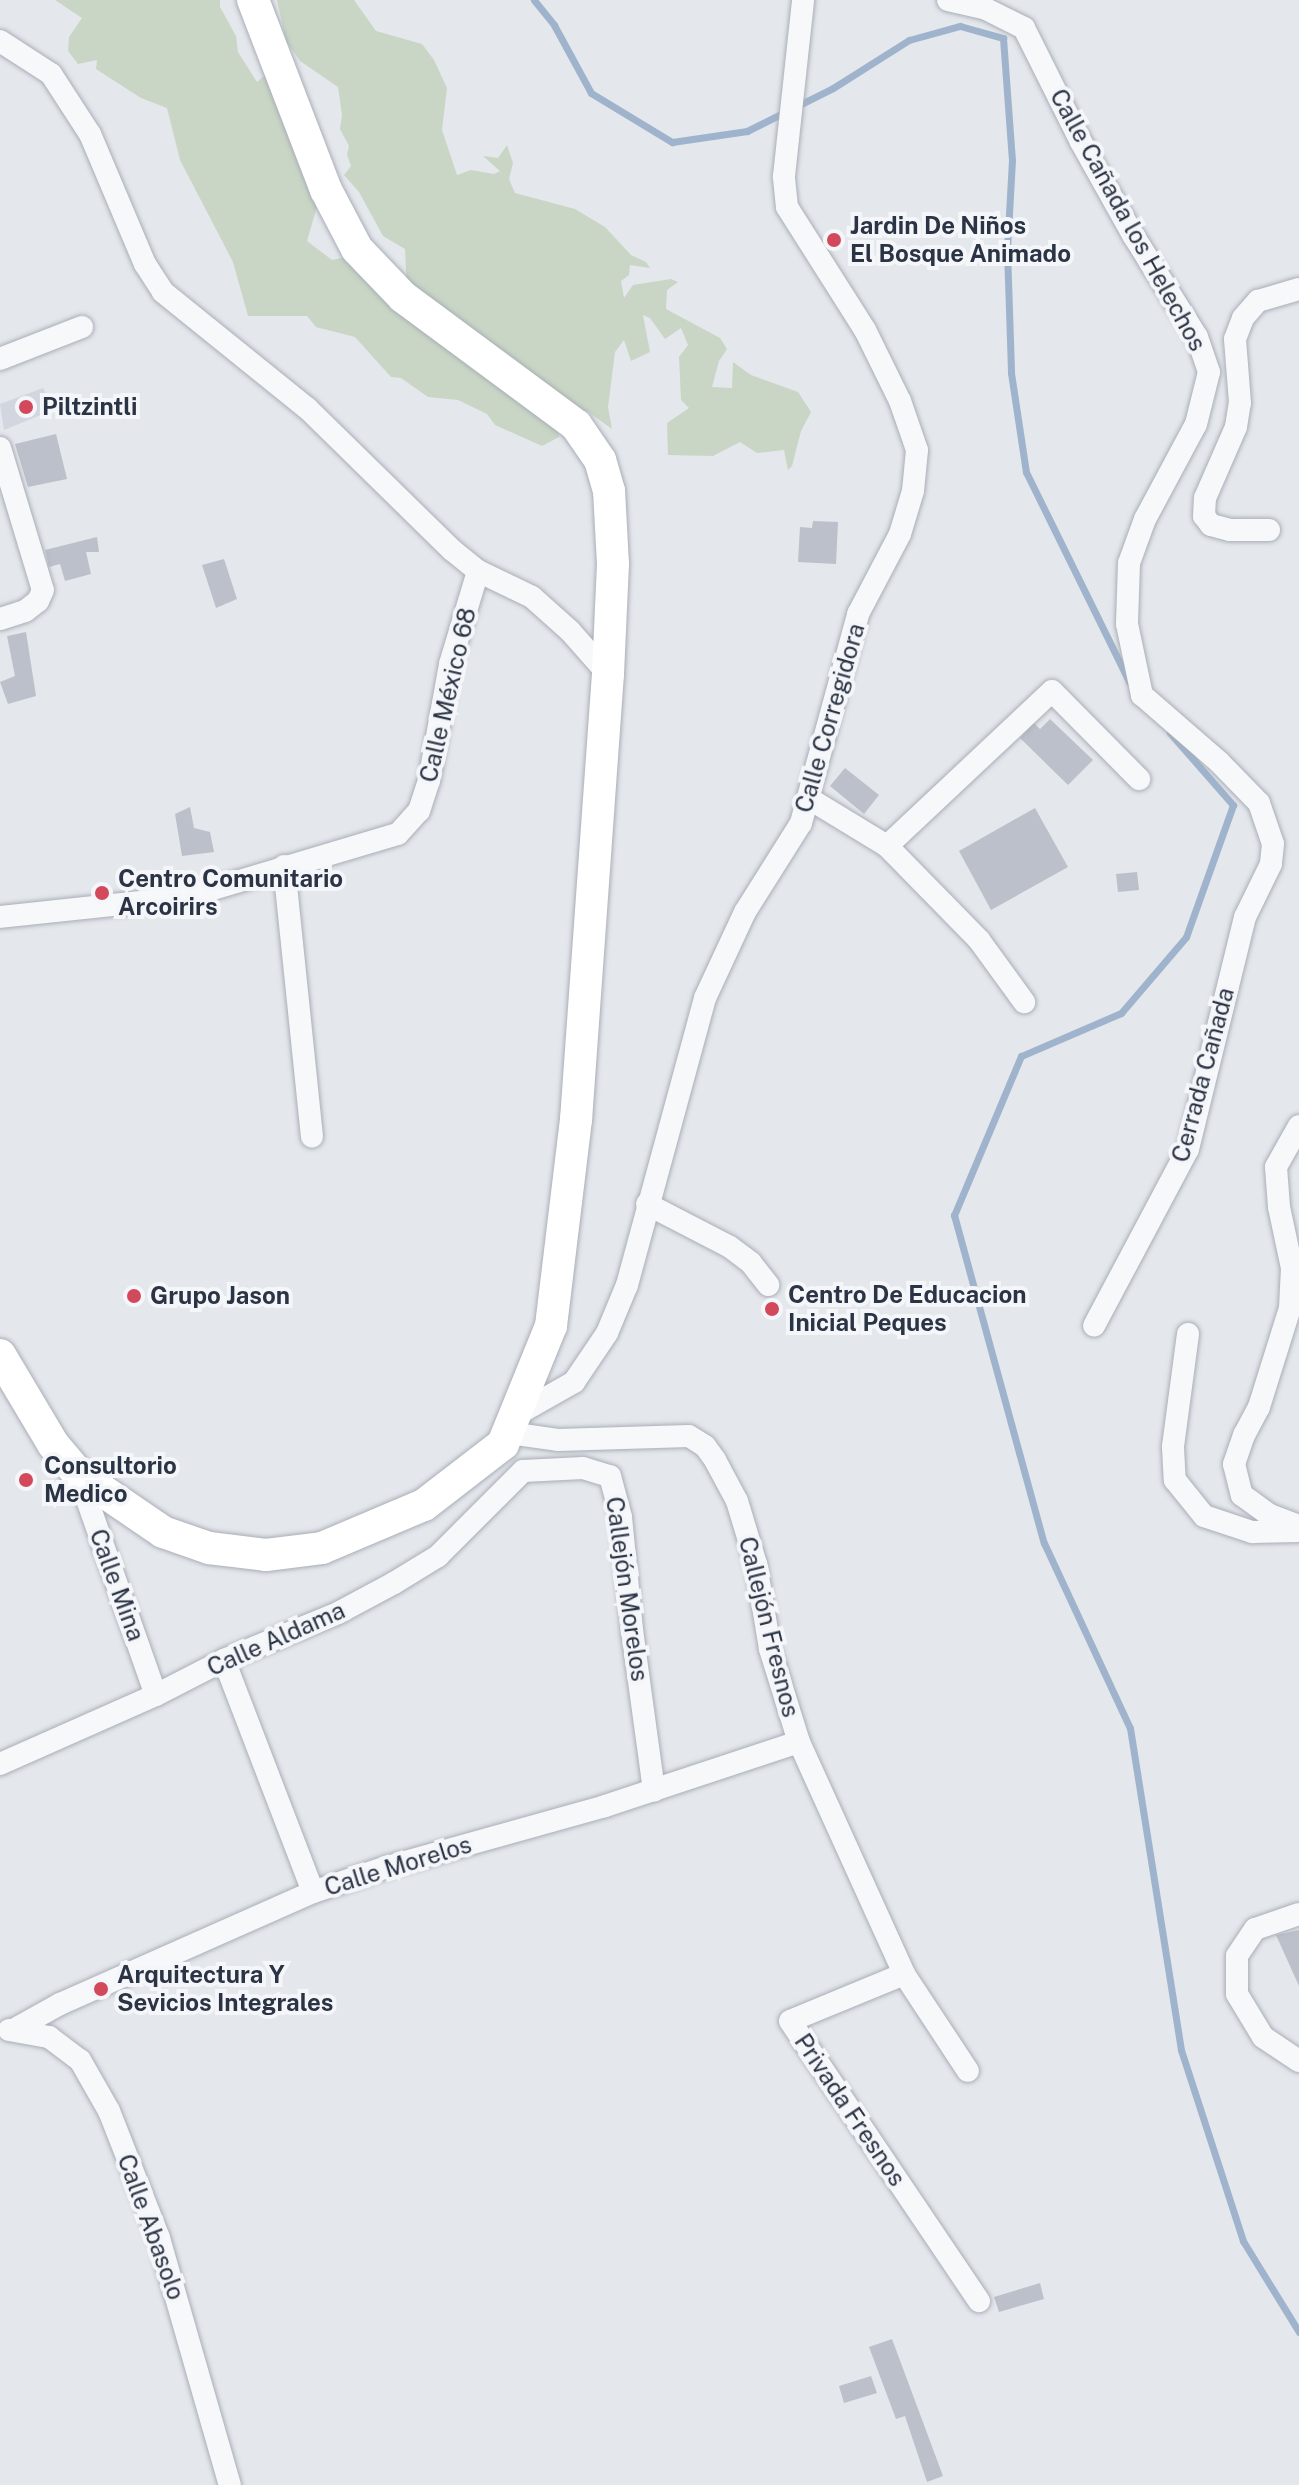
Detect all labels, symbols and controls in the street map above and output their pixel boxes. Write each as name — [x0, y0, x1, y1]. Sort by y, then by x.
street label: Calle Cañada los Helechos — [1044, 84, 1212, 356]
place label: Jardin De Niños El Bosque Animado — [850, 212, 1071, 268]
marker: Jardin De Niños El Bosque Animado — [825, 231, 843, 249]
place label: Piltzintli — [42, 393, 137, 421]
marker: Piltzintli — [17, 398, 35, 416]
street label: Calle México 68 — [414, 605, 482, 785]
street label: Calle Corregidora — [789, 620, 871, 816]
place label: Centro Comunitario Arcoirirs — [118, 865, 343, 921]
marker: Centro Comunitario Arcoirirs — [93, 884, 111, 902]
street label: Cerrada Cañada — [1166, 985, 1240, 1165]
place label: Centro De Educacion Inicial Peques — [788, 1281, 1027, 1337]
place label: Grupo Jason — [150, 1282, 290, 1310]
marker: Grupo Jason — [125, 1287, 143, 1305]
marker: Centro De Educacion Inicial Peques — [763, 1300, 781, 1318]
place label: Consultorio Medico — [44, 1452, 177, 1508]
marker: Consultorio Medico — [15, 1469, 37, 1491]
street label: Callejón Morelos — [600, 1495, 654, 1683]
street label: Calle Mina — [83, 1525, 151, 1645]
street label: Callejón Fresnos — [733, 1534, 805, 1720]
street label: Calle Aldama — [203, 1596, 349, 1682]
street label: Calle Morelos — [321, 1830, 475, 1902]
place label: Arquitectura Y Sevicios Integrales — [117, 1961, 333, 2017]
marker: Arquitectura Y Sevicios Integrales — [92, 1980, 110, 1998]
street label: Privada Fresnos — [788, 2028, 912, 2192]
street label: Calle Abasolo — [111, 2150, 191, 2304]

